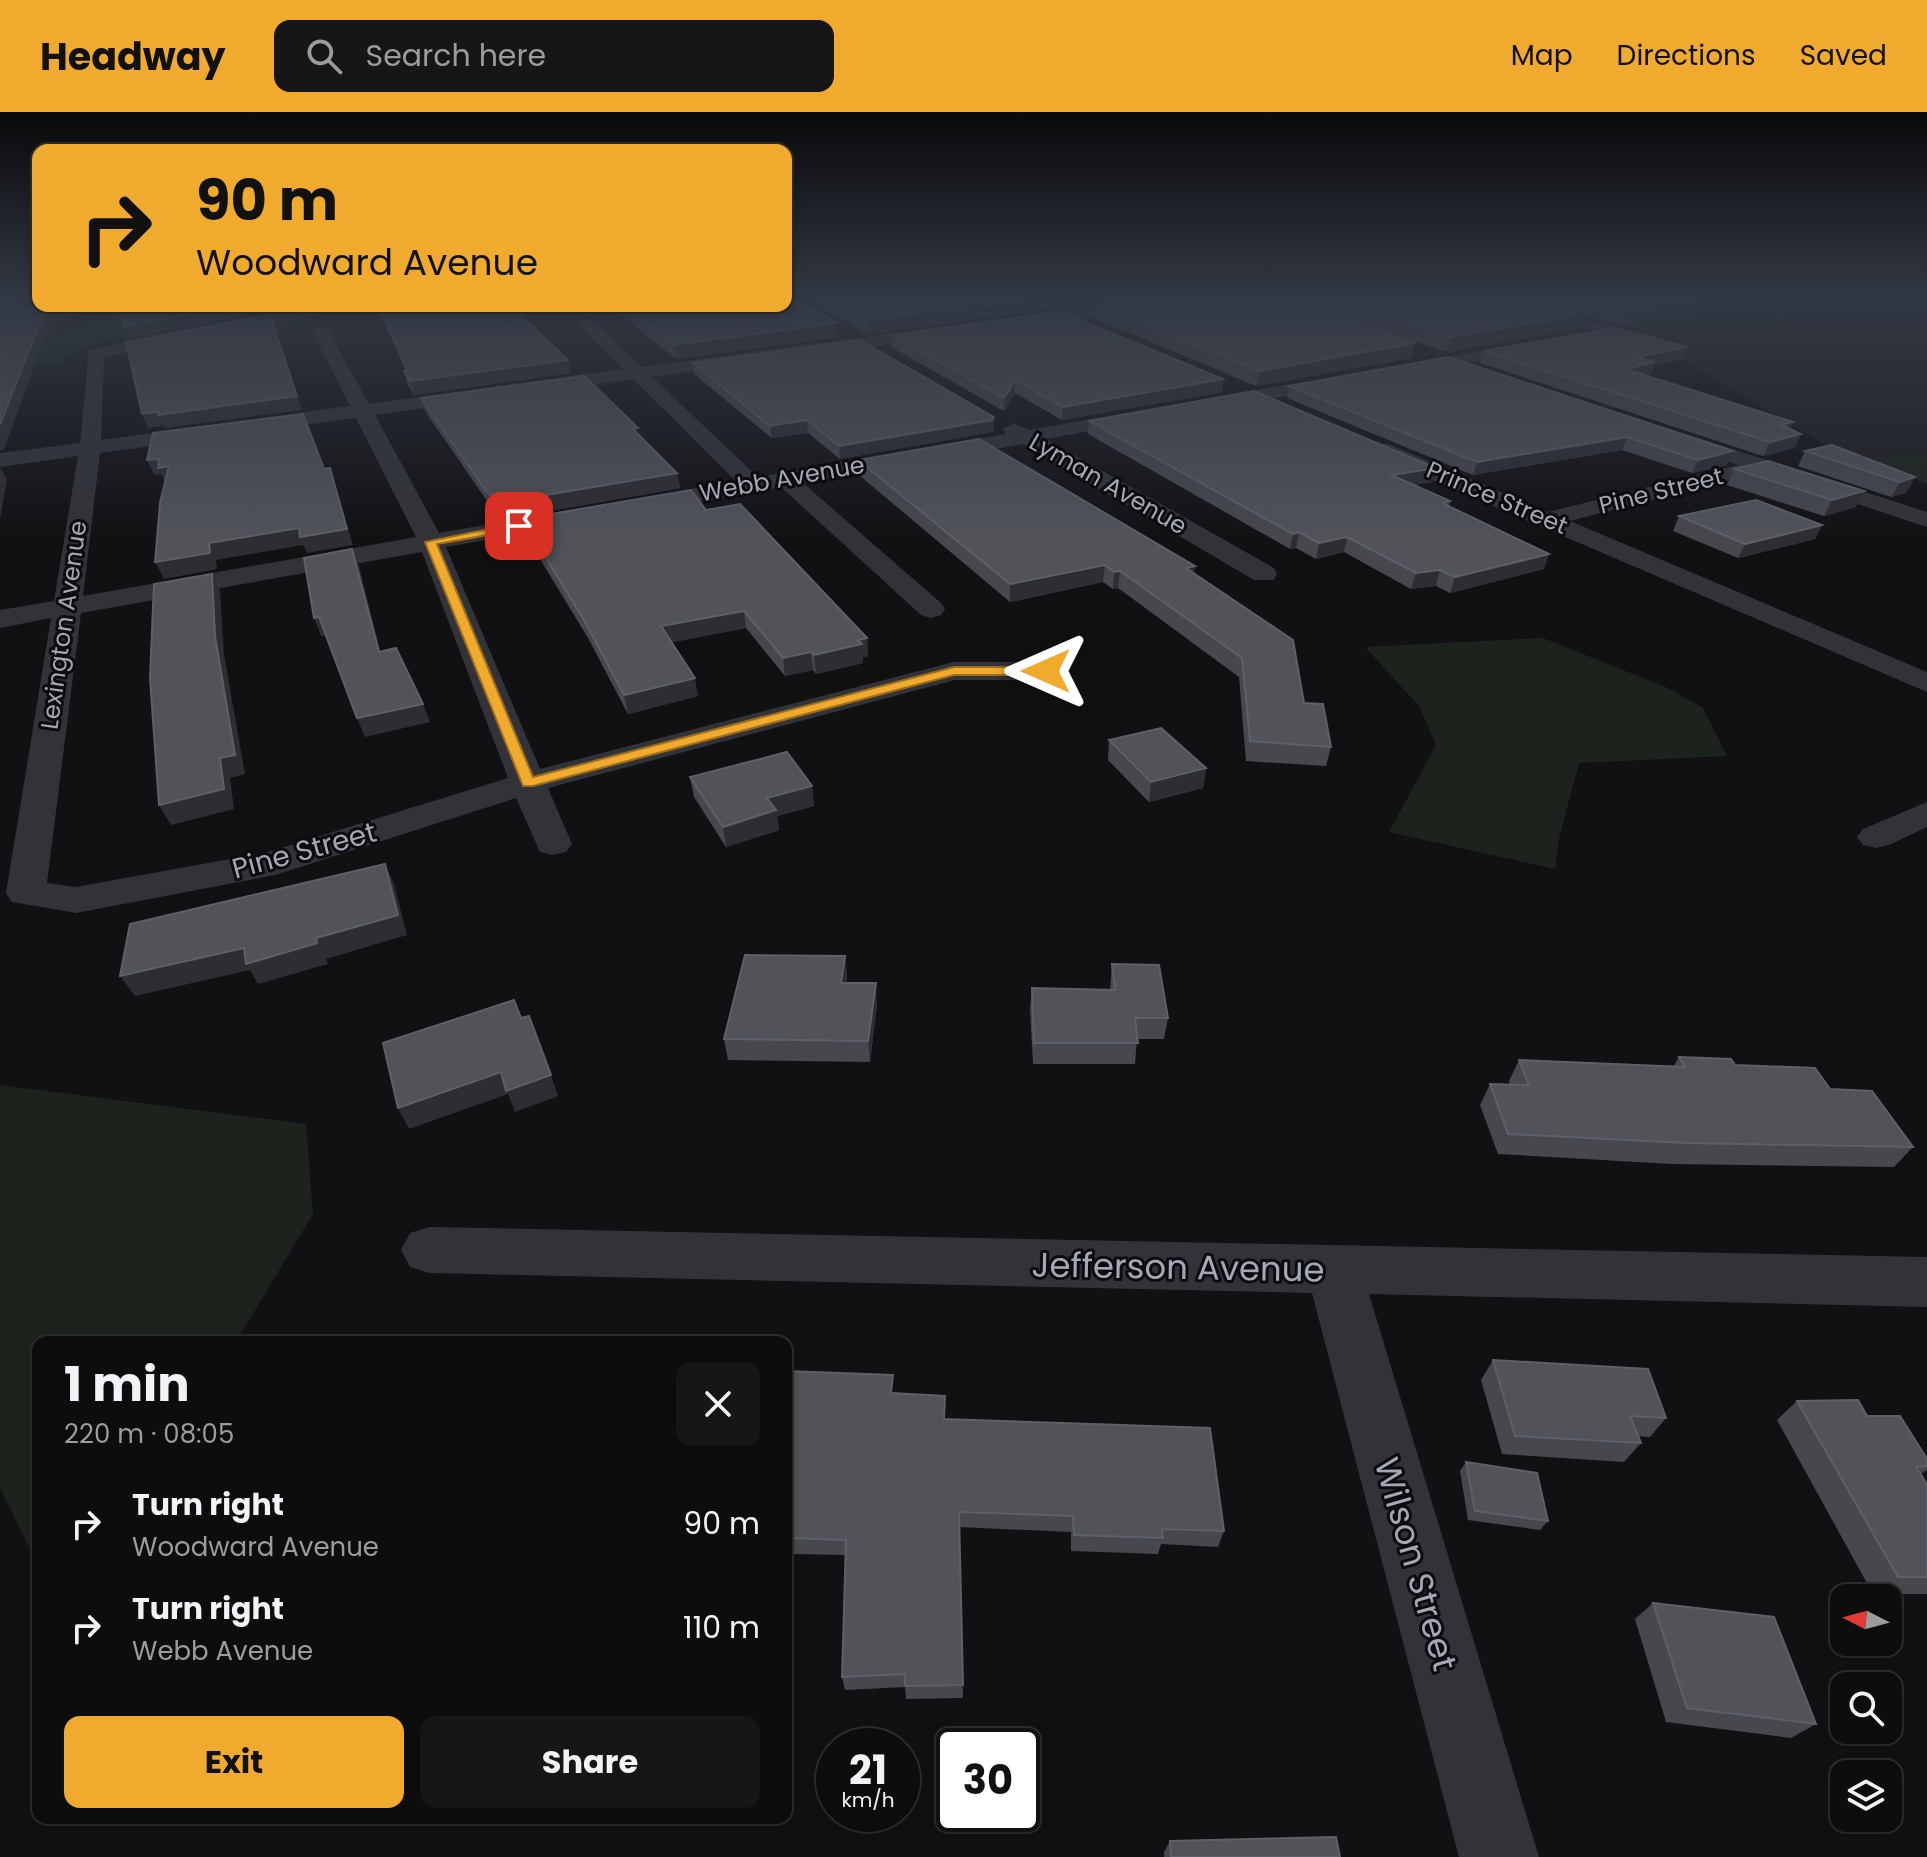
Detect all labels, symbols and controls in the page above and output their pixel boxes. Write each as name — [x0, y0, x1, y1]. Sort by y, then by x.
search box — [274, 20, 834, 92]
text: Headway — [40, 30, 226, 83]
icon: search — [302, 34, 346, 78]
text: Search here — [366, 34, 546, 77]
text: Map — [1511, 36, 1573, 75]
text: Directions — [1617, 36, 1756, 75]
text: Saved — [1800, 36, 1887, 75]
text: 90 m — [196, 161, 338, 240]
icon: right — [64, 176, 168, 280]
text: Woodward Avenue — [196, 237, 538, 288]
street label: Lyman Avenue — [1023, 425, 1193, 542]
street label: Webb Avenue — [697, 448, 867, 509]
street label: Prince Street — [1422, 453, 1573, 542]
street label: Pine Street — [1595, 459, 1726, 522]
pin — [485, 492, 553, 560]
icon: arrive — [497, 504, 541, 548]
street label: Lexington Avenue — [33, 519, 94, 731]
position arrow — [1004, 629, 1088, 713]
street label: Pine Street — [228, 813, 381, 888]
street label: Jefferson Avenue — [1031, 1240, 1325, 1294]
text: 1 min — [64, 1351, 190, 1418]
button: close — [676, 1362, 760, 1446]
text: 220 m · 08:05 — [64, 1416, 234, 1452]
street label: Wilson Street — [1363, 1452, 1469, 1676]
text: Turn right — [132, 1483, 284, 1526]
icon: right — [64, 1502, 108, 1546]
text: 90 m — [683, 1502, 760, 1545]
text: Woodward Avenue — [132, 1529, 379, 1565]
north arrow — [1830, 1584, 1902, 1656]
map controls — [1830, 1584, 1902, 1832]
text: Turn right — [132, 1587, 284, 1630]
icon: right — [64, 1606, 108, 1650]
text: 110 m — [683, 1606, 760, 1649]
text: Webb Avenue — [132, 1633, 313, 1669]
button: search — [1830, 1672, 1902, 1744]
button: Exit — [64, 1716, 404, 1808]
button: Share — [420, 1716, 760, 1808]
speed limit sign: 30 — [936, 1728, 1040, 1832]
text: 21 — [849, 1742, 887, 1798]
button: layers — [1830, 1760, 1902, 1832]
text: km/h — [841, 1786, 895, 1814]

